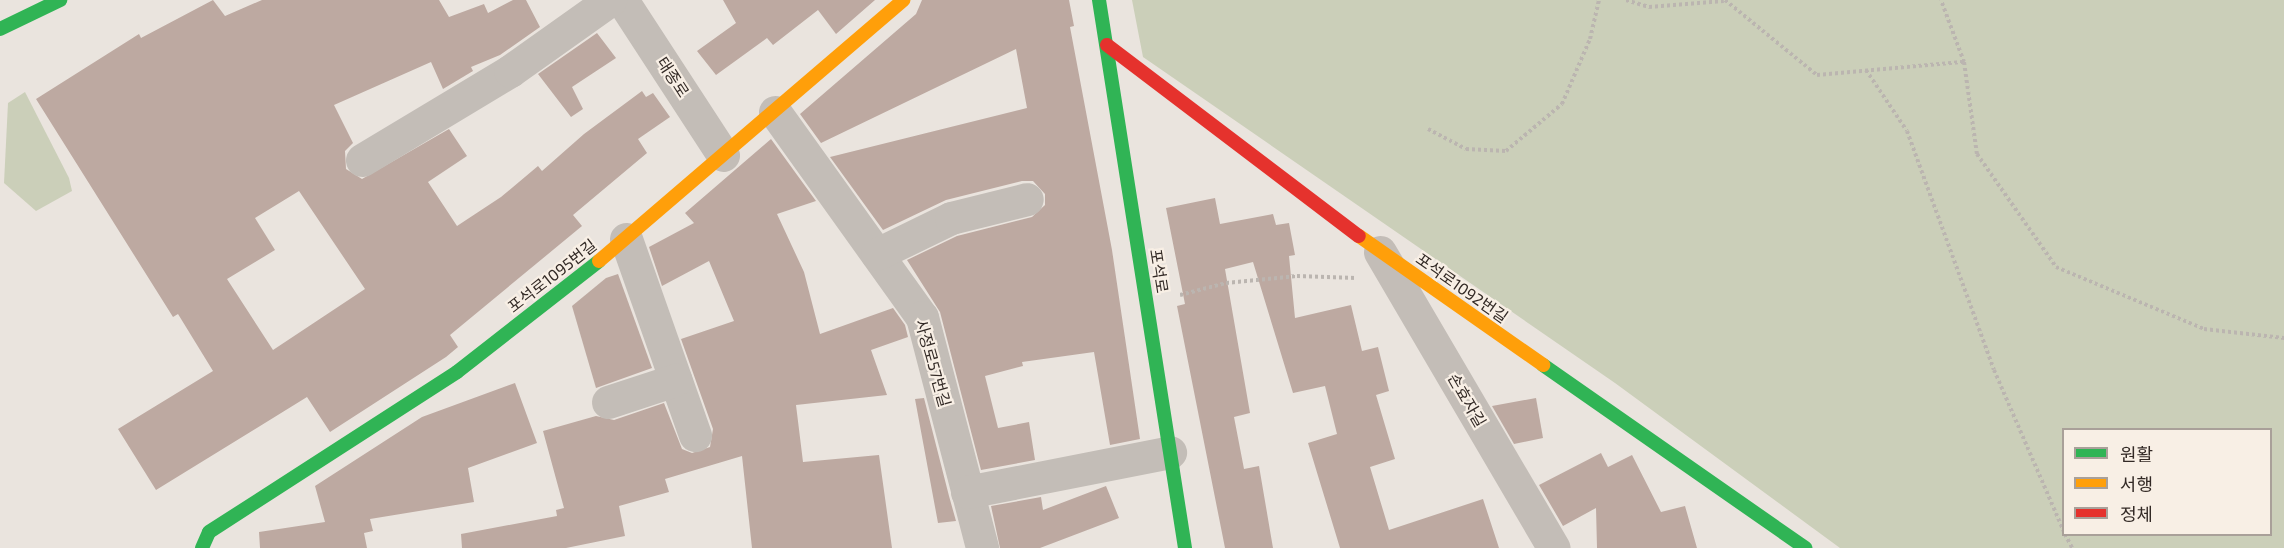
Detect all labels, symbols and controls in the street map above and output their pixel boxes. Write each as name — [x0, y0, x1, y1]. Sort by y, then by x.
street label: 태종로 — [653, 53, 693, 101]
street label: 포석로1095번길 — [504, 235, 600, 317]
street label: 포석로 — [1146, 248, 1172, 294]
street label: 포석로1092번길 — [1412, 249, 1512, 327]
street label: 사정로57번길 — [911, 317, 955, 409]
street label: 손효자길 — [1444, 370, 1490, 430]
legend — [2062, 428, 2272, 536]
text: 원활 — [2120, 443, 2153, 465]
text: 서행 — [2120, 473, 2153, 495]
text: 정체 — [2120, 503, 2153, 525]

